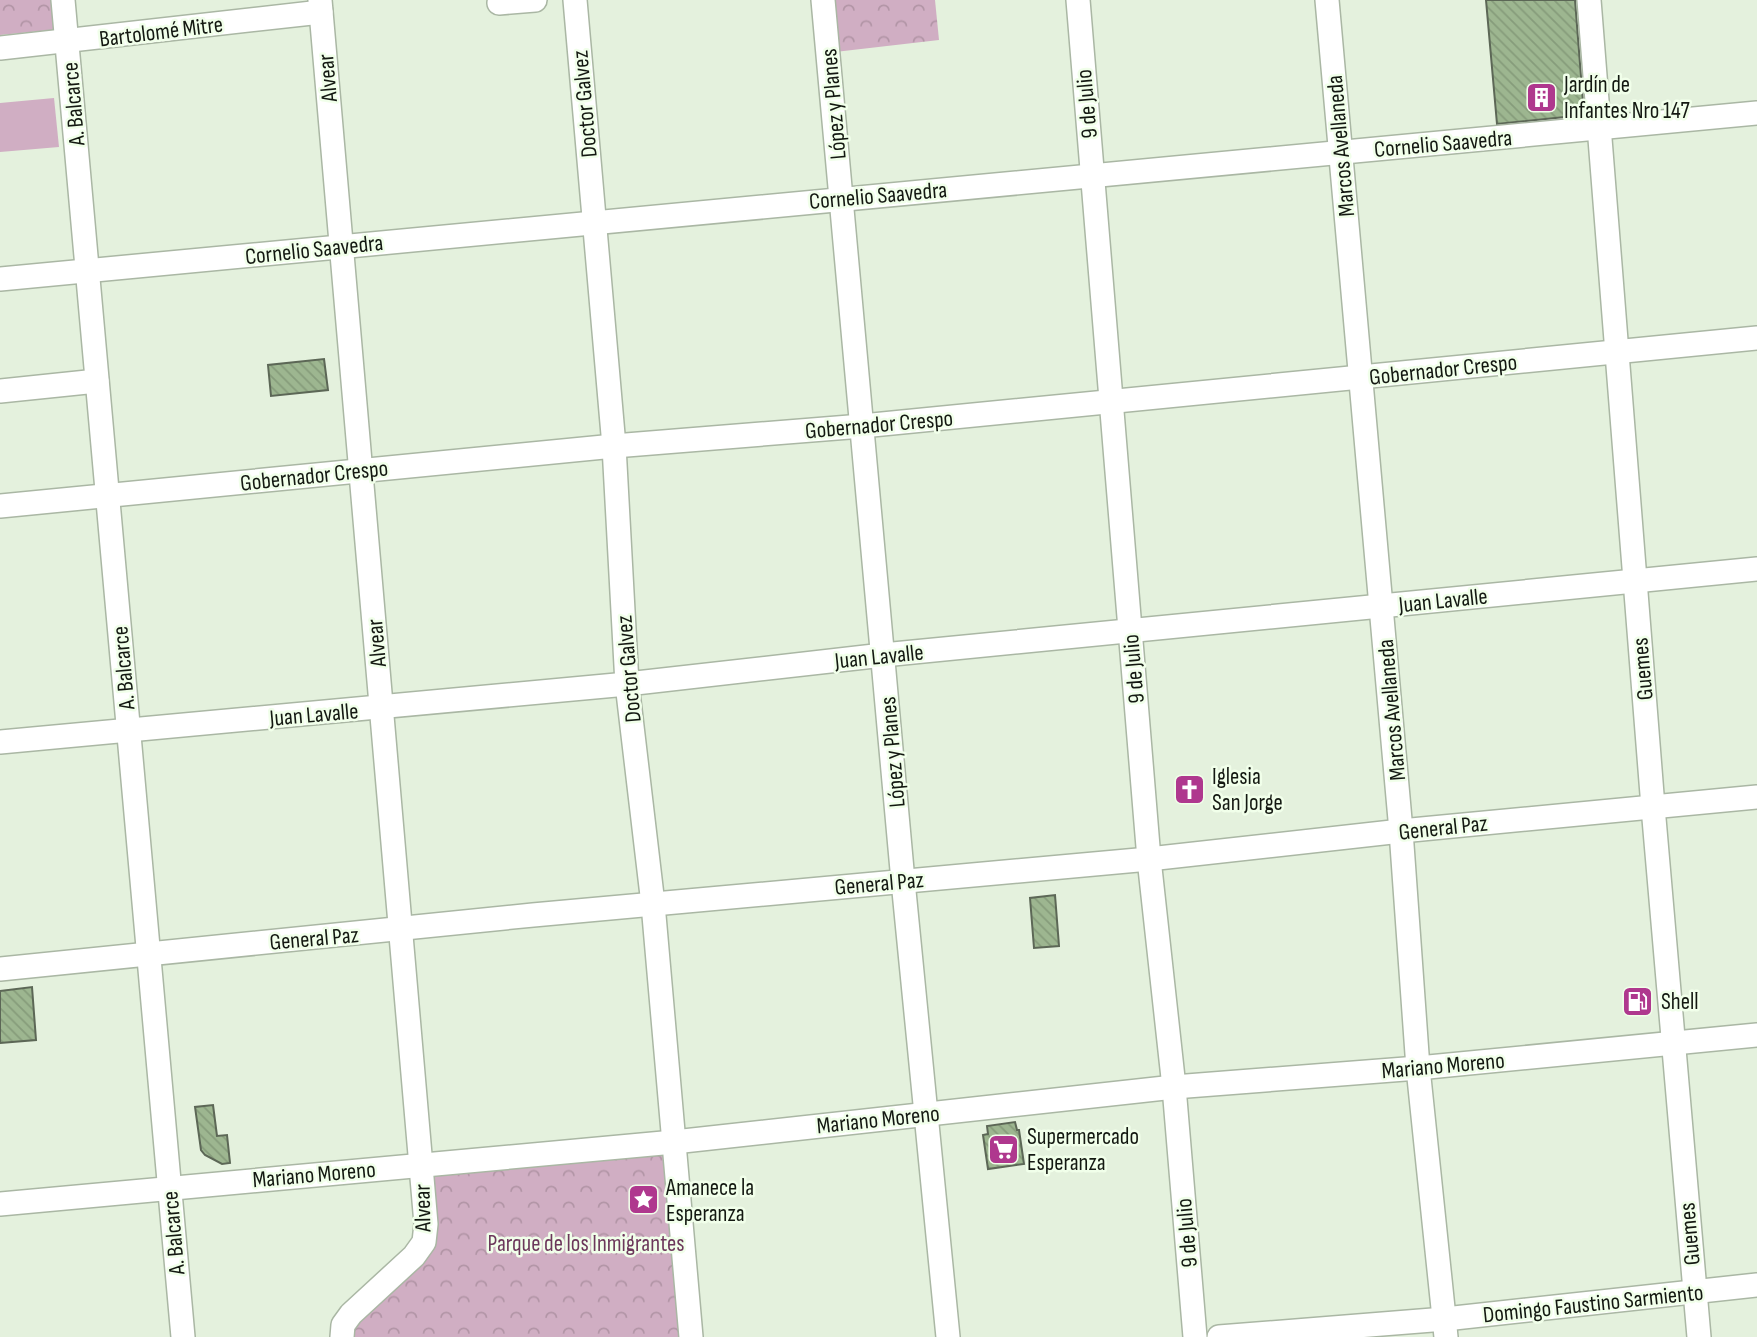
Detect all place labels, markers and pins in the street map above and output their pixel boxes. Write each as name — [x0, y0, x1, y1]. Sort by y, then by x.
place label: Jardín de Infantes Nro 147 — [1563, 71, 1690, 125]
building icon: Jardín de Infantes Nro 147 — [1524, 80, 1558, 114]
place label: Iglesia San Jorge — [1212, 763, 1283, 817]
church icon: Iglesia San Jorge — [1172, 772, 1206, 806]
fuel station icon: Shell — [1621, 984, 1655, 1018]
place label: Shell — [1661, 988, 1699, 1016]
place label: Supermercado Esperanza — [1027, 1123, 1139, 1177]
supermarket icon: Supermercado Esperanza — [987, 1132, 1021, 1166]
place label: Amanece la Esperanza — [665, 1174, 754, 1228]
place icon: Amanece la Esperanza — [626, 1183, 660, 1217]

